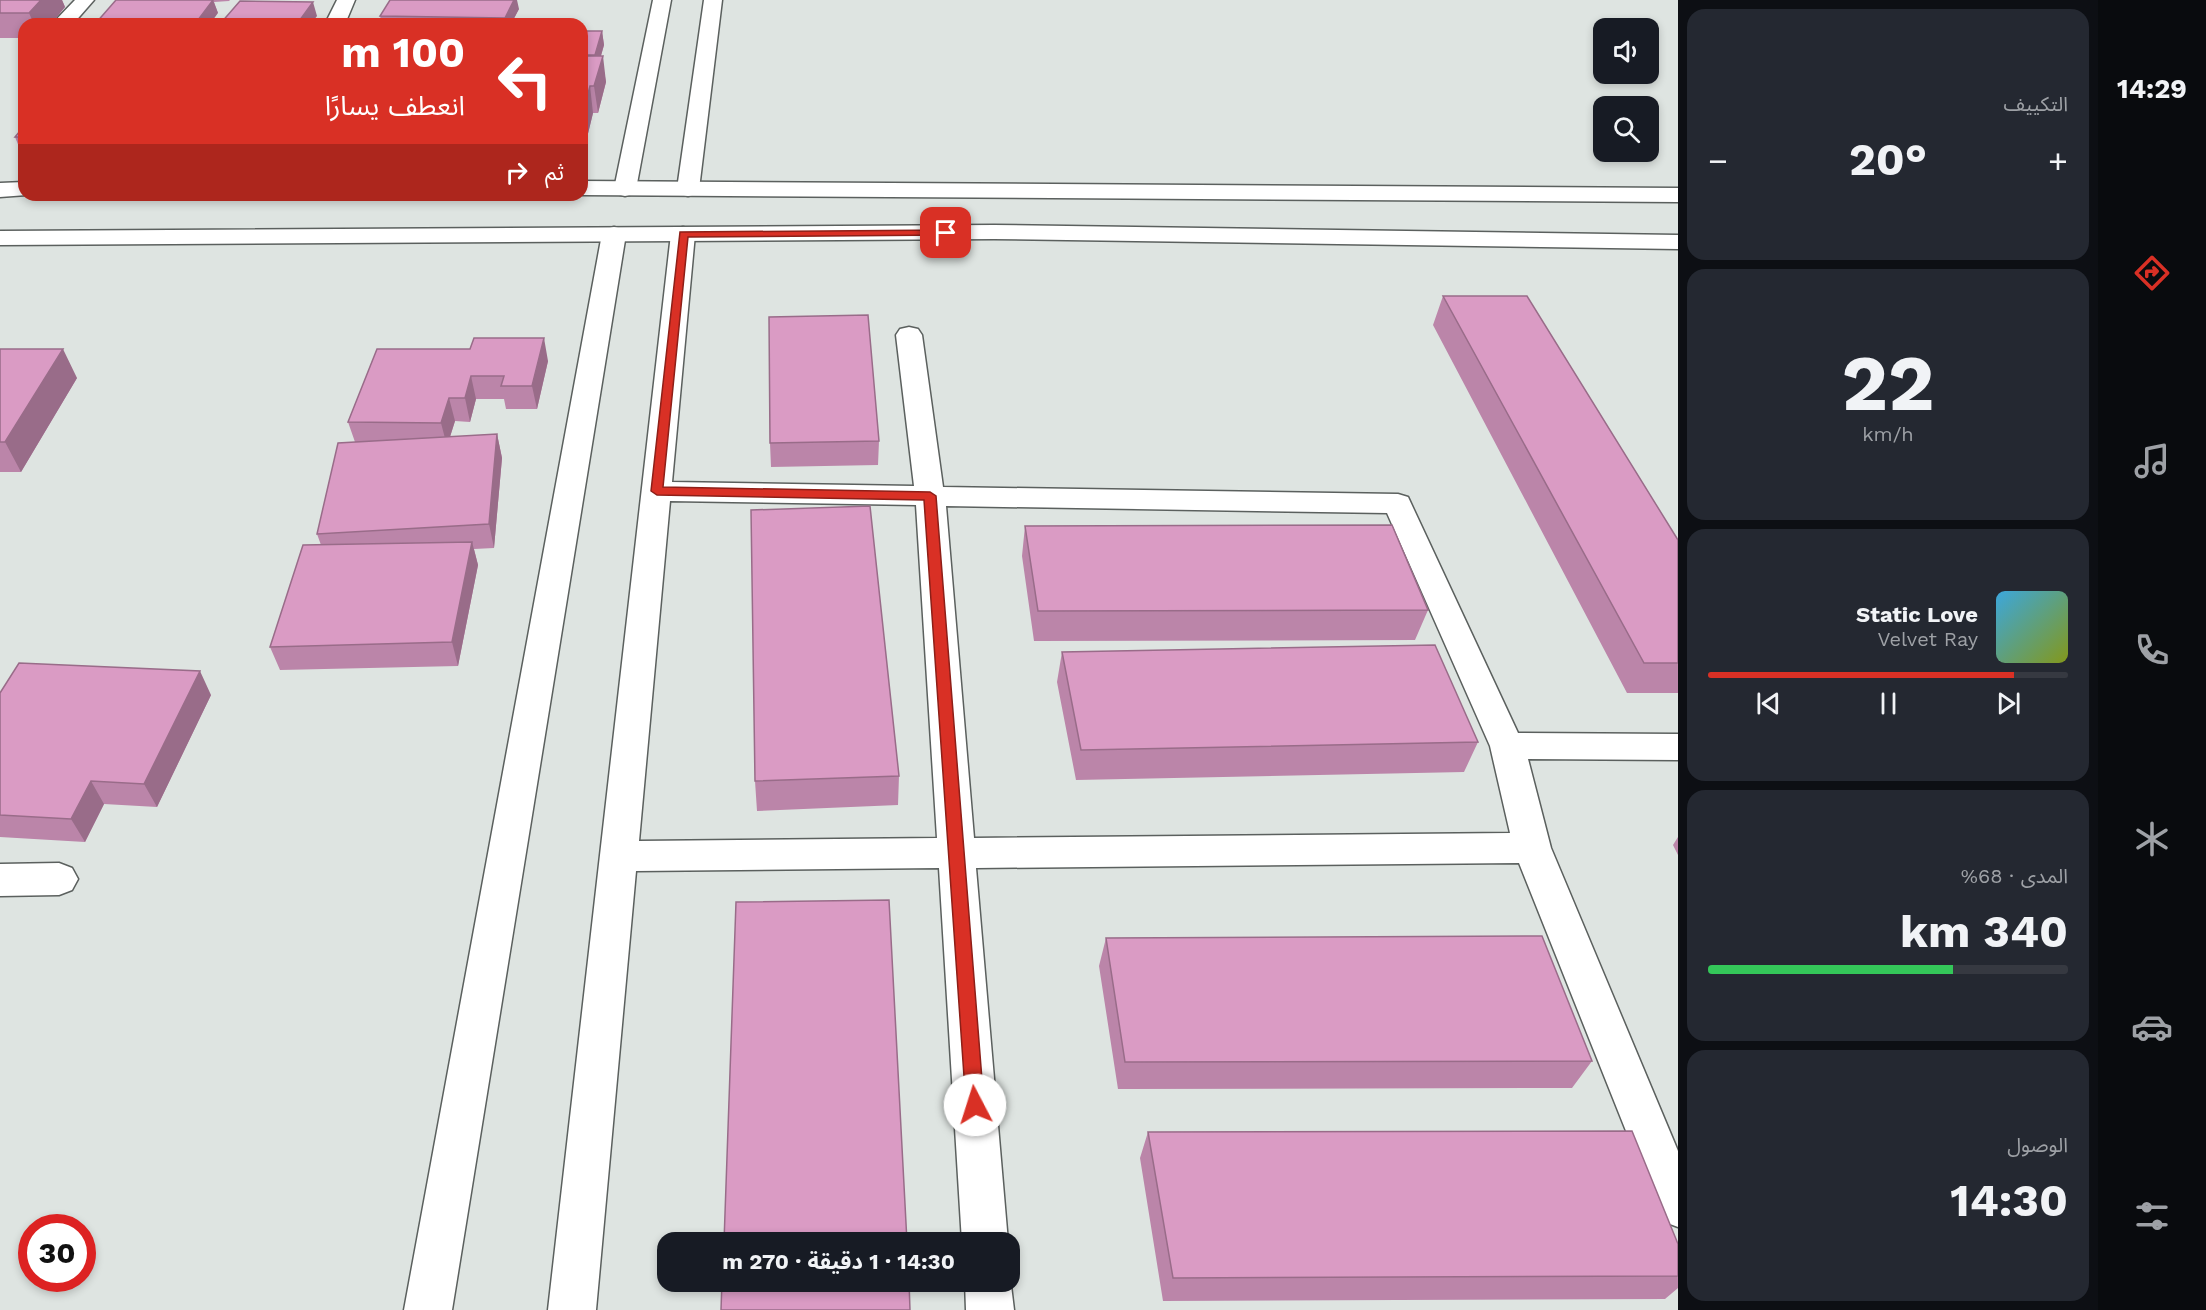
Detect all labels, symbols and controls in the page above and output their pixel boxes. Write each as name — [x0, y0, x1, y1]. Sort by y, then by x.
map controls — [1593, 18, 1659, 162]
button: sound — [1593, 18, 1659, 84]
text: 100 m — [341, 28, 465, 77]
icon: left — [486, 42, 564, 120]
text: 14:29 — [2117, 73, 2187, 105]
text: انعطف يسارًا — [325, 90, 465, 122]
text: التكييف — [2004, 92, 2068, 116]
button: search — [1593, 96, 1659, 162]
text: 20° — [1849, 133, 1927, 186]
text: − — [1708, 141, 1728, 180]
text: + — [2048, 141, 2068, 180]
icon: right — [500, 156, 533, 189]
text: ثم — [545, 160, 564, 185]
pin — [920, 207, 971, 258]
icon: arrive — [929, 216, 962, 249]
icon: directions — [2131, 252, 2173, 294]
text: 22 — [1842, 337, 1935, 429]
text: km/h — [1862, 422, 1914, 446]
icon: music — [2131, 440, 2173, 482]
text: Static Love — [1856, 602, 1978, 627]
text: Velvet Ray — [1878, 627, 1978, 651]
icon: phone — [2131, 629, 2173, 671]
icon: previous — [1752, 687, 1785, 720]
icon: pause — [1872, 687, 1905, 720]
icon: next — [1992, 687, 2025, 720]
icon: climate — [2131, 818, 2173, 860]
text: المدى · 68% — [1961, 864, 2068, 888]
text: 340 km — [1900, 905, 2068, 958]
icon: car — [2131, 1006, 2173, 1048]
position arrow — [943, 1073, 1007, 1137]
text: الوصول — [2007, 1133, 2068, 1157]
text: 14:30 — [1950, 1174, 2068, 1227]
icon: filters — [2131, 1195, 2173, 1237]
speed limit sign: 30 — [18, 1214, 96, 1292]
text: 14:30 · 1 دقيقة · 270 m — [722, 1249, 955, 1274]

